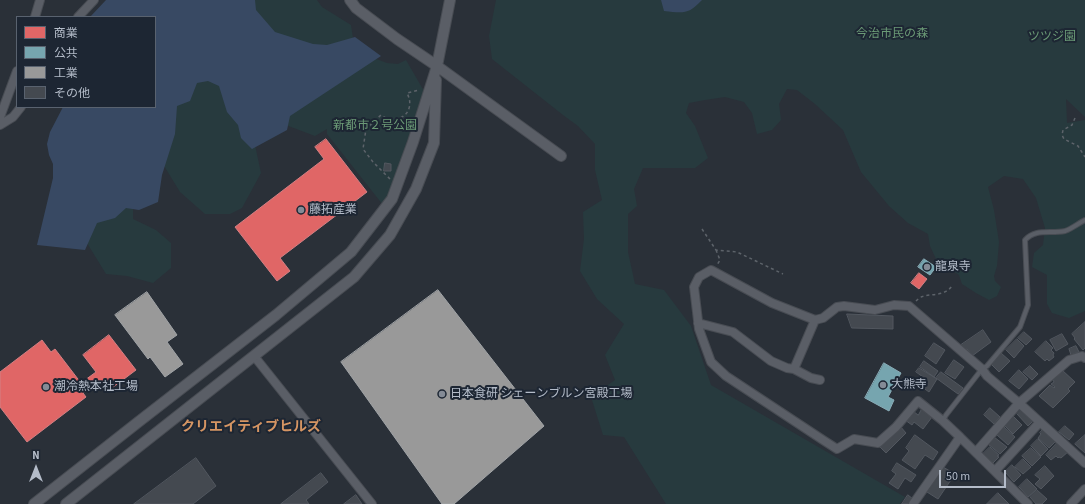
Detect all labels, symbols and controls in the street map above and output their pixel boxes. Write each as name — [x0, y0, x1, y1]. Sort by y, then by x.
legend — [16, 16, 156, 108]
text: 商業 — [54, 25, 78, 42]
park label: 今治市民の森 — [856, 27, 928, 41]
park label: ツツジ園 — [1028, 30, 1076, 44]
text: 公共 — [54, 45, 78, 62]
text: 工業 — [54, 65, 78, 82]
text: その他 — [54, 85, 90, 102]
park label: 新都市２号公園 — [333, 119, 417, 133]
place label: 藤拓産業 — [309, 203, 357, 217]
marker: 藤拓産業 — [296, 205, 306, 215]
place label: 龍泉寺 — [935, 260, 971, 274]
marker: 龍泉寺 — [922, 262, 932, 272]
place label: 大熊寺 — [891, 378, 927, 392]
place label: 潮冷熱本社工場 — [54, 380, 138, 394]
marker: 大熊寺 — [878, 380, 888, 390]
marker: 潮冷熱本社工場 — [41, 382, 51, 392]
place label: 日本食研 シェーンブルン宮殿工場 — [450, 387, 632, 401]
marker: 日本食研 シェーンブルン宮殿工場 — [437, 389, 447, 399]
district label: クリエイティブヒルズ — [181, 420, 321, 436]
north arrow — [16, 448, 56, 488]
text: N — [32, 448, 40, 463]
scale bar — [941, 462, 1008, 488]
text: 50 m — [946, 468, 970, 485]

